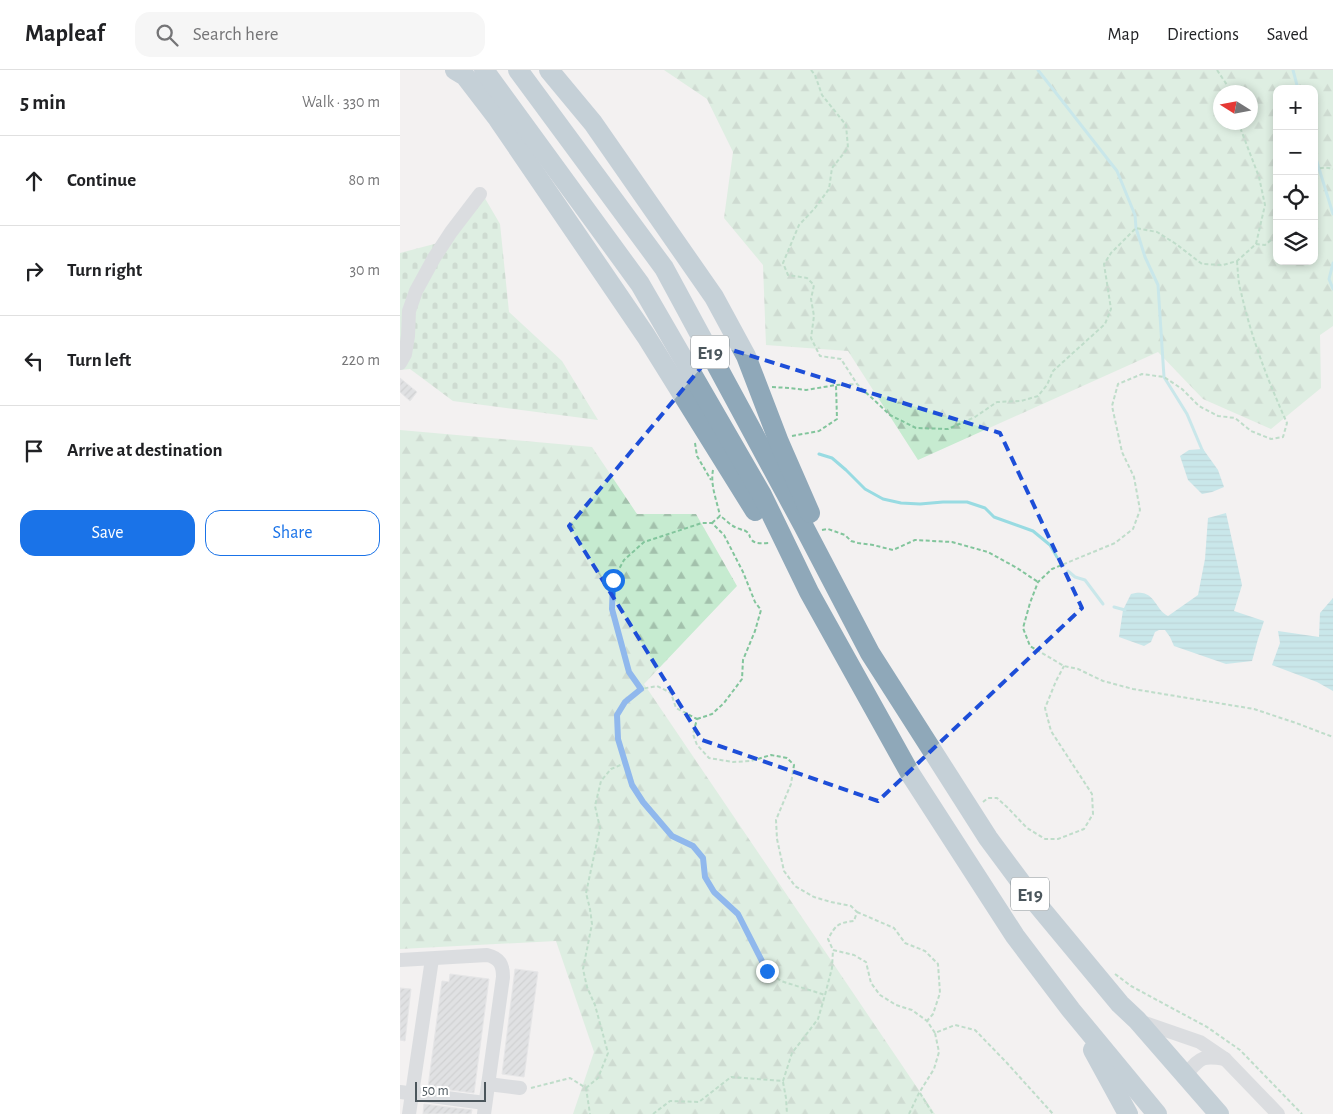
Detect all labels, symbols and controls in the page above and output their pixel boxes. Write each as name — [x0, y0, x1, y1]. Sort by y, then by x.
search box — [135, 12, 485, 57]
icon: search — [153, 21, 181, 49]
text: Mapleaf — [25, 22, 105, 46]
text: Search here — [193, 25, 279, 44]
text: Map — [1108, 26, 1139, 44]
text: Directions — [1167, 26, 1239, 44]
text: Saved — [1267, 26, 1308, 44]
north arrow — [1213, 85, 1258, 130]
map controls — [1273, 85, 1318, 265]
button: + — [1273, 85, 1318, 130]
text: 5 min — [20, 92, 66, 113]
text: Walk · 330 m — [302, 94, 380, 110]
button: − — [1273, 130, 1318, 175]
icon: ahead — [20, 167, 48, 195]
text: Continue — [67, 171, 136, 190]
text: 80 m — [349, 172, 380, 188]
button: locate — [1273, 175, 1318, 220]
button: layers — [1273, 220, 1318, 265]
icon: right — [20, 257, 48, 285]
text: Turn right — [67, 261, 142, 280]
text: 30 m — [350, 262, 380, 278]
road number: E19 — [691, 336, 729, 368]
icon: left — [20, 347, 48, 375]
text: Turn left — [67, 351, 131, 370]
text: 220 m — [342, 352, 380, 368]
icon: arrive — [20, 437, 48, 465]
text: Arrive at destination — [67, 441, 223, 460]
button: Save — [20, 510, 195, 556]
button: Share — [205, 510, 380, 556]
route start — [602, 569, 625, 592]
road number: E19 — [1011, 878, 1049, 911]
route end — [756, 960, 779, 983]
scale bar — [415, 1079, 486, 1102]
text: 50 m — [422, 1084, 449, 1098]

